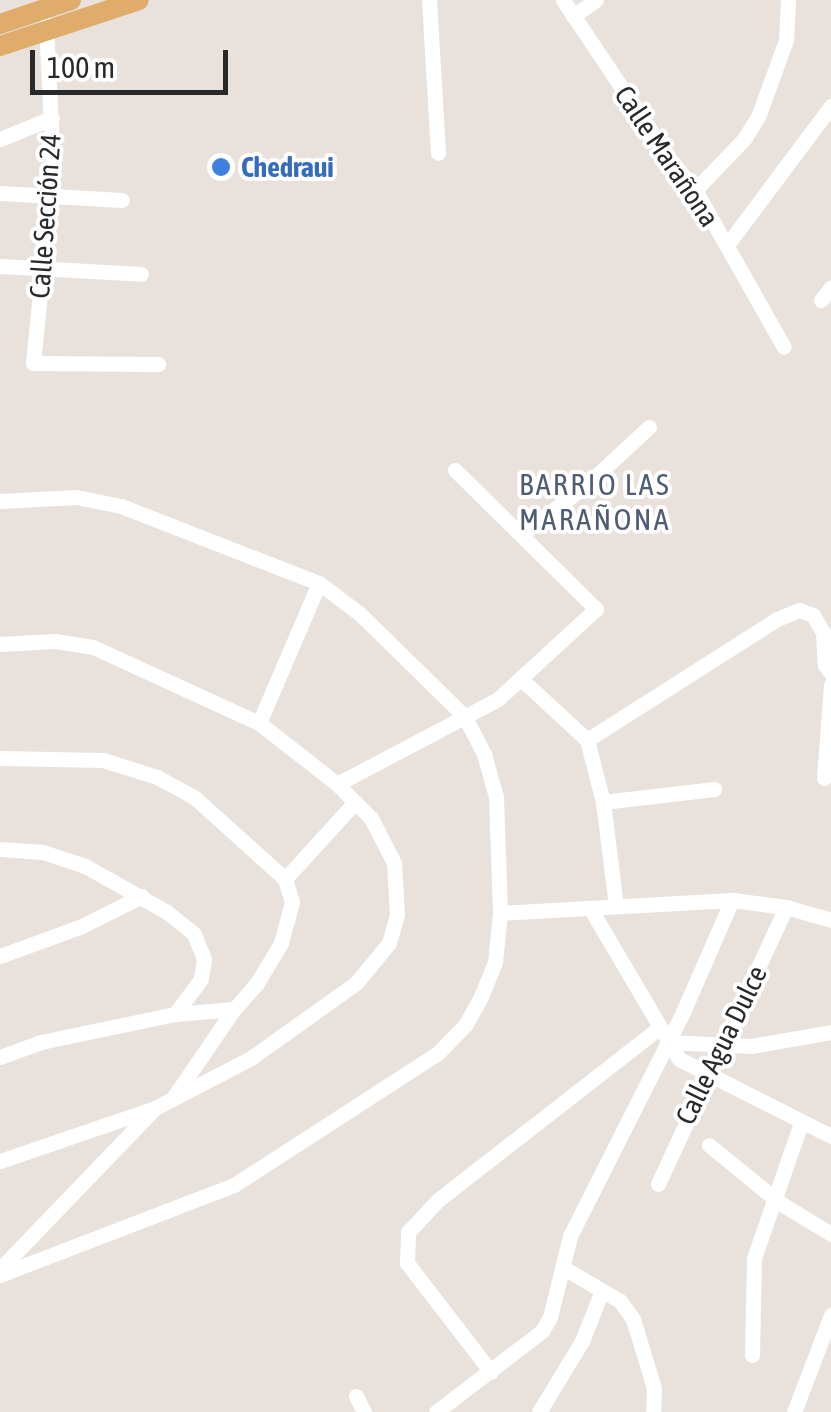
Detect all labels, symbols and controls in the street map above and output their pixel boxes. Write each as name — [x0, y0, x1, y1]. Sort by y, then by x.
scale bar — [35, 30, 232, 92]
text: 100 m — [47, 50, 115, 84]
street label: Calle Marañona — [608, 79, 726, 233]
street label: Calle Sección 24 — [22, 132, 68, 300]
place label: Chedraui — [241, 150, 334, 184]
marker: Chedraui — [210, 156, 232, 178]
district label: BARRIO LAS MARAÑONA — [519, 466, 671, 536]
street label: Calle Agua Dulce — [668, 960, 774, 1130]

